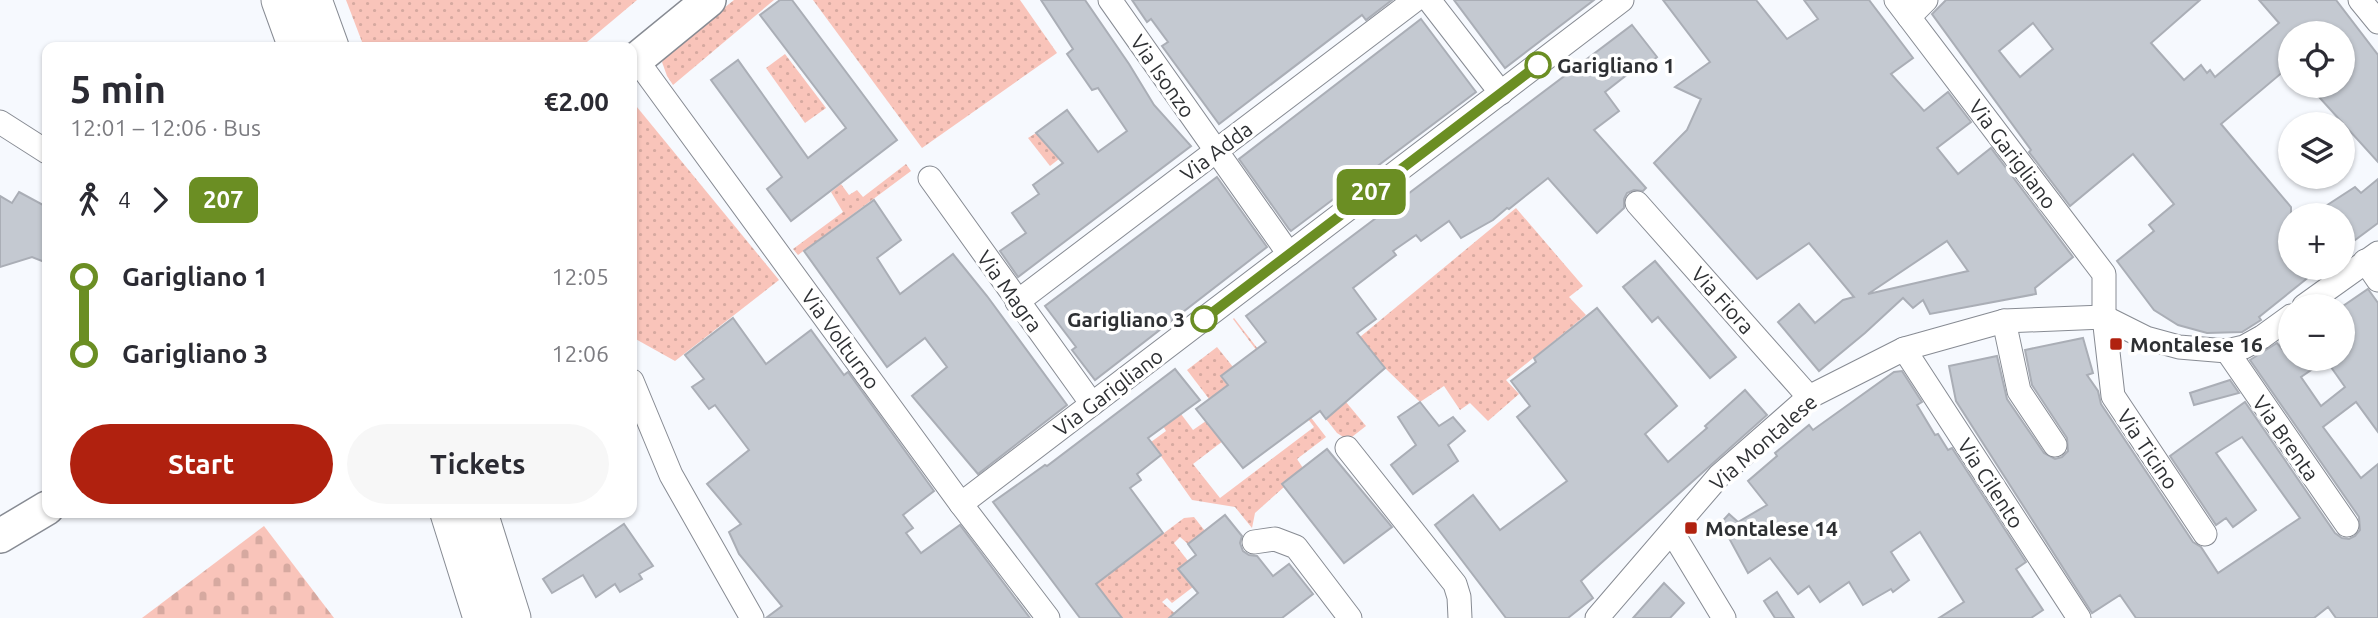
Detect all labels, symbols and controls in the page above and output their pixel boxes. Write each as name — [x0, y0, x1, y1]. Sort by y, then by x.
map controls — [2278, 21, 2355, 371]
button: locate — [2278, 21, 2355, 98]
street label: Via Isonzo — [1126, 30, 1200, 122]
marker: Garigliano 1 — [1525, 52, 1551, 78]
place label: Garigliano 1 — [1557, 53, 1675, 77]
text: 5 min — [70, 68, 166, 110]
text: €2.00 — [544, 87, 609, 116]
street label: Via Garigliano — [1964, 95, 2062, 213]
button: layers — [2278, 112, 2355, 189]
text: 12:01 – 12:06 · Bus — [70, 115, 261, 140]
street label: Via Adda — [1175, 116, 1257, 186]
line badge: 207 — [1331, 169, 1411, 215]
text: 207 — [1351, 178, 1391, 205]
icon: walk — [70, 181, 108, 219]
icon: forward — [141, 181, 179, 219]
text: 207 — [203, 186, 244, 213]
text: 4 — [118, 187, 131, 212]
button: + — [2278, 203, 2355, 280]
street label: Via Magra — [972, 246, 1048, 336]
text: Garigliano 1 — [122, 262, 268, 291]
street label: Via Fiora — [1687, 262, 1759, 338]
text: 12:05 — [551, 264, 609, 289]
street label: Via Volturno — [797, 284, 885, 394]
button: − — [2278, 294, 2355, 371]
marker: Garigliano 3 — [1191, 306, 1217, 332]
place label: Garigliano 3 — [1067, 307, 1185, 331]
place label: Montalese 16 — [2130, 332, 2263, 356]
marker: Montalese 16 — [2108, 336, 2124, 352]
text: Garigliano 3 — [122, 339, 268, 368]
text: 12:06 — [551, 341, 609, 366]
street label: Via Garigliano — [1049, 343, 1167, 441]
street label: Via Montalese — [1705, 389, 1821, 495]
street label: Via Brenta — [2248, 391, 2324, 485]
street label: Via Ticino — [2113, 405, 2183, 493]
button: Start — [70, 424, 333, 504]
button: Tickets — [347, 424, 609, 504]
street label: Via Cilento — [1953, 434, 2029, 532]
place label: Montalese 14 — [1705, 516, 1838, 540]
marker: Montalese 14 — [1683, 520, 1699, 536]

